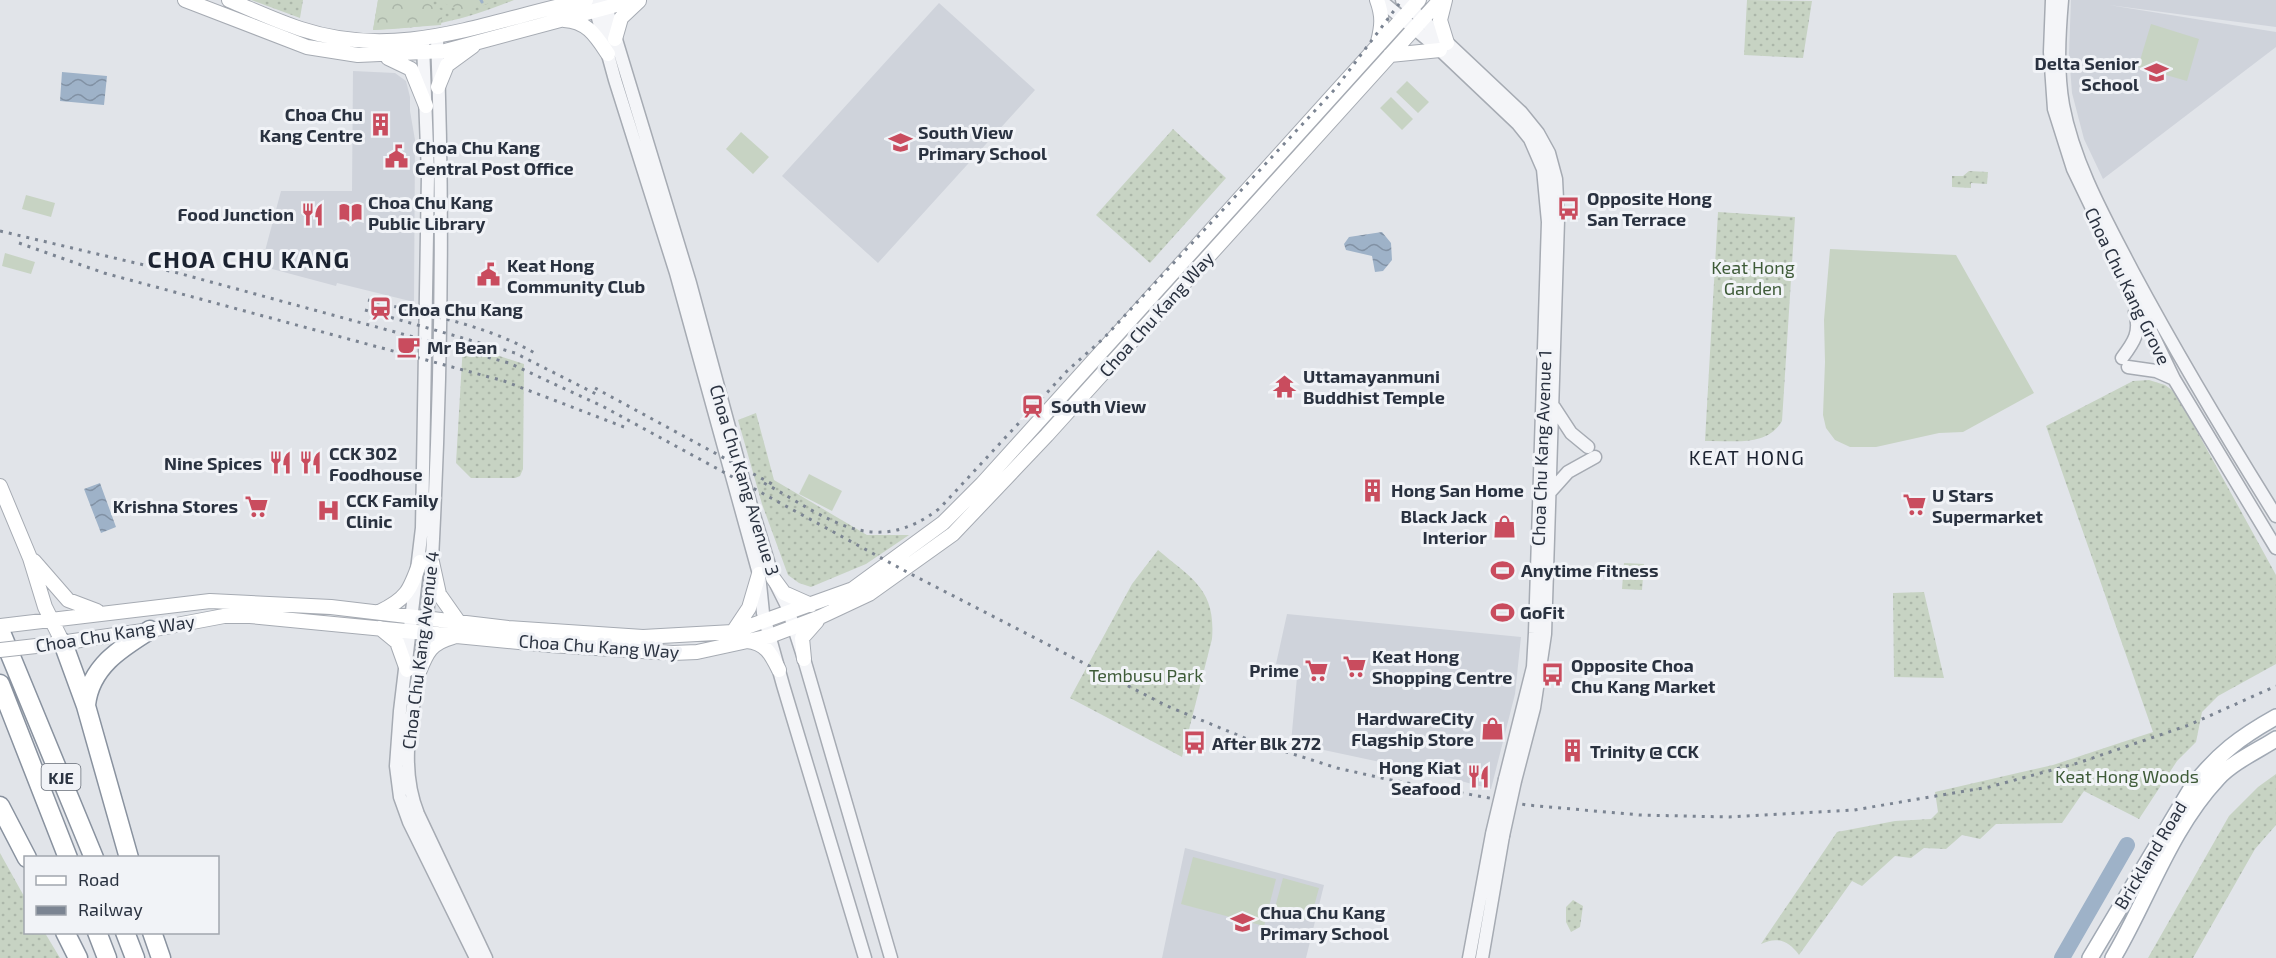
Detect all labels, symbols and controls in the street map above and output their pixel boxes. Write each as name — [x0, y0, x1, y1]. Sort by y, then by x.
place label: Delta Senior School — [2035, 52, 2139, 95]
school or university icon: Delta Senior School — [2144, 60, 2170, 86]
place label: Choa Chu Kang Centre — [260, 103, 363, 146]
building icon: Choa Chu Kang Centre — [368, 111, 394, 137]
place label: South View Primary School — [918, 121, 1047, 164]
school or university icon: South View Primary School — [887, 129, 913, 155]
place label: Choa Chu Kang Central Post Office — [415, 136, 574, 179]
public building icon: Choa Chu Kang Central Post Office — [384, 144, 410, 170]
place label: Opposite Hong San Terrace — [1587, 187, 1712, 230]
place label: Choa Chu Kang Public Library — [368, 191, 494, 234]
bus stop icon: Opposite Hong San Terrace — [1556, 195, 1582, 221]
library icon: Choa Chu Kang Public Library — [337, 199, 363, 225]
restaurant icon: Food Junction — [299, 201, 325, 227]
place label: Food Junction — [178, 203, 294, 225]
street label: Choa Chu Kang Grove — [2080, 204, 2176, 368]
district label: CHOA CHU KANG — [148, 244, 350, 273]
street label: Choa Chu Kang Way — [1094, 247, 1218, 381]
place label: Keat Hong Community Club — [507, 254, 645, 297]
park label: Keat Hong Garden — [1711, 256, 1795, 299]
public building icon: Keat Hong Community Club — [476, 262, 502, 288]
station icon: Choa Chu Kang — [367, 296, 393, 322]
place label: Choa Chu Kang — [398, 298, 524, 320]
cafe icon: Mr Bean — [396, 334, 422, 360]
place label: Mr Bean — [427, 336, 497, 358]
street label: Choa Chu Kang Avenue 1 — [1527, 350, 1555, 546]
place label: Uttamayanmuni Buddhist Temple — [1303, 365, 1445, 408]
temple icon: Uttamayanmuni Buddhist Temple — [1272, 373, 1298, 399]
street label: Choa Chu Kang Avenue 3 — [705, 382, 785, 578]
station icon: South View — [1020, 393, 1046, 419]
place label: South View — [1051, 395, 1147, 417]
place label: CCK 302 Foodhouse — [329, 442, 423, 485]
district label: KEAT HONG — [1689, 445, 1805, 469]
restaurant icon: Nine Spices — [267, 450, 293, 476]
restaurant icon: CCK 302 Foodhouse — [298, 450, 324, 476]
place label: Nine Spices — [164, 452, 262, 474]
building icon: Hong San Home — [1360, 477, 1386, 503]
place label: Hong San Home — [1391, 479, 1524, 501]
place label: U Stars Supermarket — [1932, 484, 2044, 527]
place label: CCK Family Clinic — [346, 489, 439, 532]
supermarket icon: U Stars Supermarket — [1901, 492, 1927, 518]
supermarket icon: Krishna Stores — [243, 493, 269, 519]
place label: Krishna Stores — [113, 495, 238, 517]
hospital icon: CCK Family Clinic — [315, 497, 341, 523]
place label: Black Jack Interior — [1400, 505, 1487, 548]
shop icon: Black Jack Interior — [1492, 513, 1518, 539]
street label: Choa Chu Kang Avenue 4 — [397, 549, 443, 751]
sports icon: Anytime Fitness — [1490, 557, 1516, 583]
place label: Anytime Fitness — [1521, 559, 1658, 581]
sports icon: GoFit — [1489, 599, 1515, 625]
place label: GoFit — [1520, 601, 1565, 623]
street label: Choa Chu Kang Way — [34, 609, 197, 656]
street label: Choa Chu Kang Way — [518, 629, 680, 663]
place label: Keat Hong Shopping Centre — [1372, 645, 1512, 688]
supermarket icon: Keat Hong Shopping Centre — [1341, 653, 1367, 679]
place label: Opposite Choa Chu Kang Market — [1571, 654, 1716, 697]
supermarket icon: Prime — [1304, 657, 1330, 683]
place label: Prime — [1249, 659, 1299, 681]
bus stop icon: Opposite Choa Chu Kang Market — [1540, 662, 1566, 688]
park label: Tembusu Park — [1089, 664, 1203, 686]
place label: HardwareCity Flagship Store — [1351, 707, 1475, 750]
shop icon: HardwareCity Flagship Store — [1479, 715, 1505, 741]
bus stop icon: After Blk 272 — [1181, 730, 1207, 756]
place label: After Blk 272 — [1212, 732, 1321, 754]
building icon: Trinity @ CCK — [1559, 738, 1585, 764]
place label: Trinity @ CCK — [1590, 740, 1700, 762]
place label: Hong Kiat Seafood — [1379, 756, 1462, 799]
road number: KJE — [42, 764, 80, 790]
restaurant icon: Hong Kiat Seafood — [1466, 764, 1492, 790]
park label: Keat Hong Woods — [2055, 765, 2199, 787]
street label: Brickland Road — [2109, 797, 2191, 913]
legend — [24, 856, 219, 934]
text: Road — [78, 868, 119, 890]
text: Railway — [78, 898, 143, 920]
place label: Chua Chu Kang Primary School — [1260, 901, 1389, 944]
school or university icon: Chua Chu Kang Primary School — [1229, 909, 1255, 935]

